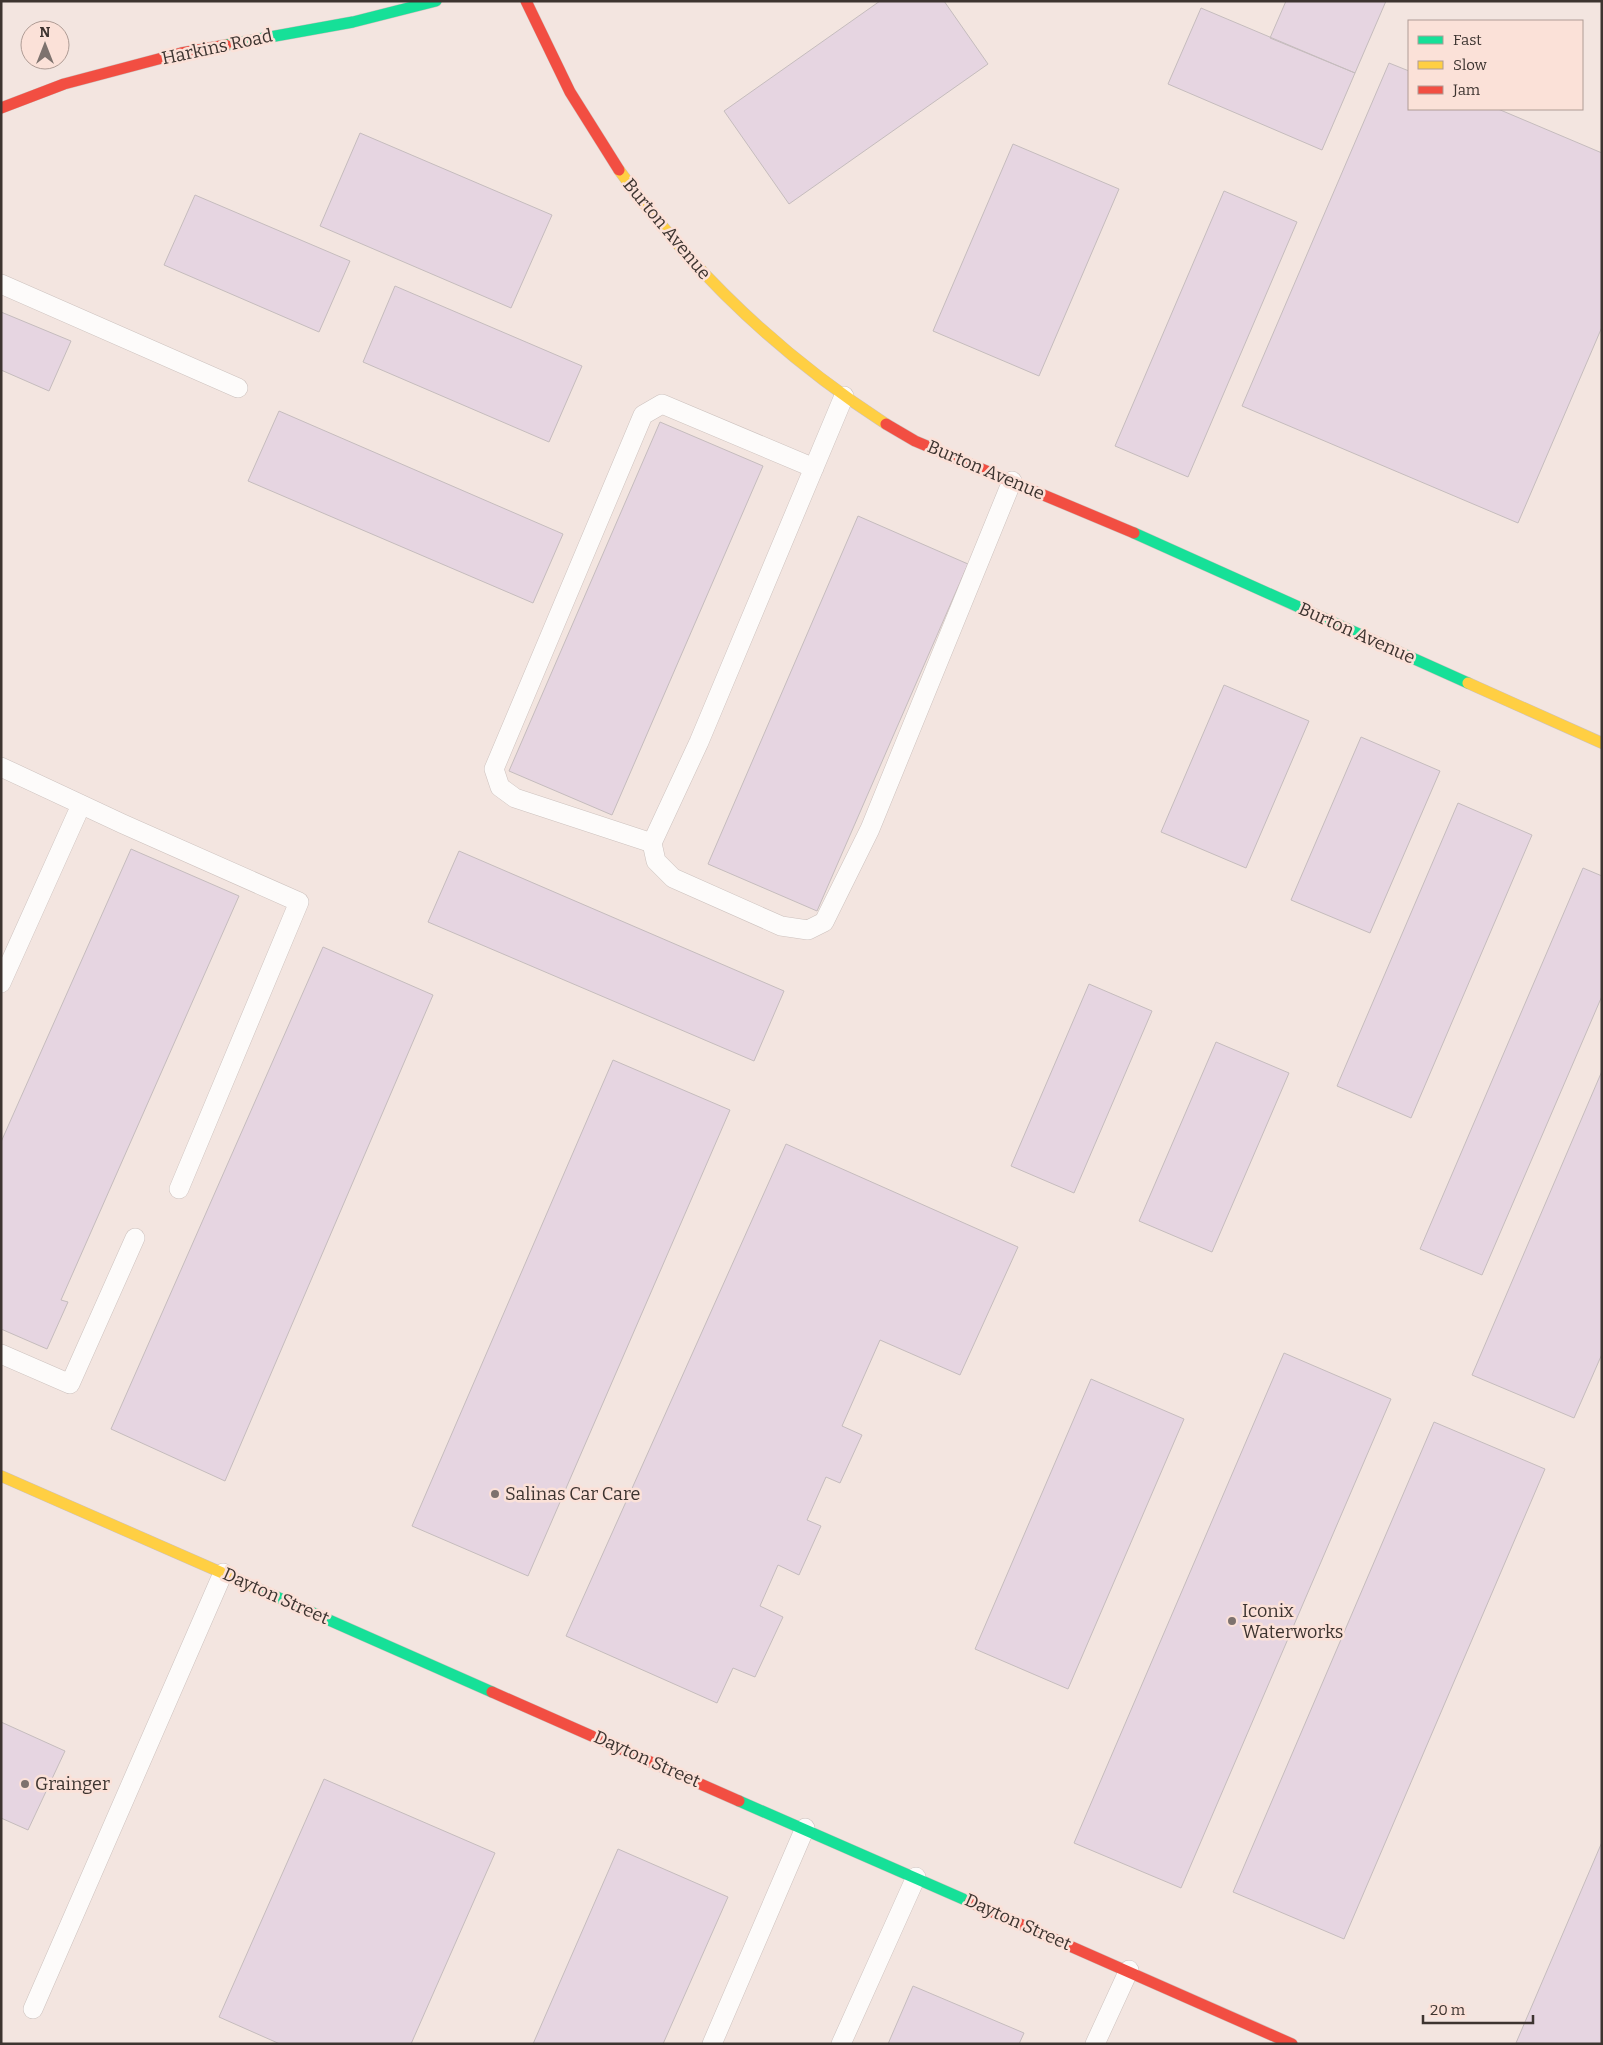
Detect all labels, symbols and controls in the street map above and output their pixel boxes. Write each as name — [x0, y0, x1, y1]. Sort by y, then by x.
north arrow — [20, 20, 70, 70]
legend — [1408, 20, 1583, 110]
text: N — [40, 24, 51, 41]
street label: Harkins Road — [160, 24, 275, 69]
text: Fast — [1453, 31, 1482, 49]
text: Slow — [1453, 56, 1488, 74]
text: Jam — [1452, 81, 1481, 99]
street label: Burton Avenue — [618, 174, 716, 284]
street label: Burton Avenue — [924, 435, 1048, 505]
street label: Burton Avenue — [1295, 597, 1419, 669]
place label: Salinas Car Care — [505, 1483, 640, 1505]
marker: Salinas Car Care — [489, 1488, 501, 1500]
street label: Dayton Street — [219, 1563, 333, 1629]
place label: Iconix Waterworks — [1242, 1600, 1343, 1643]
marker: Iconix Waterworks — [1226, 1615, 1238, 1627]
street label: Dayton Street — [590, 1726, 704, 1792]
place label: Grainger — [35, 1773, 110, 1795]
marker: Grainger — [19, 1778, 31, 1790]
street label: Dayton Street — [961, 1889, 1075, 1955]
scale bar — [1423, 1992, 1533, 2024]
text: 20 m — [1430, 2001, 1466, 2019]

